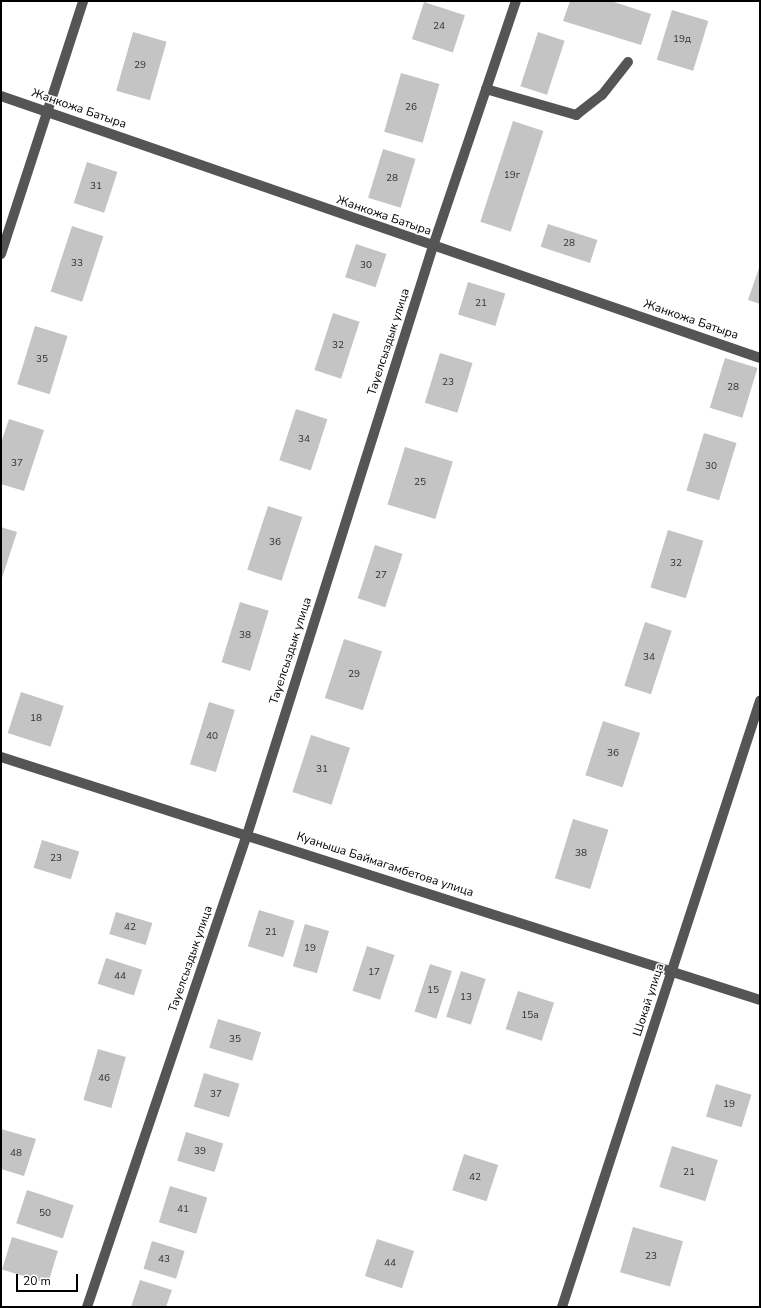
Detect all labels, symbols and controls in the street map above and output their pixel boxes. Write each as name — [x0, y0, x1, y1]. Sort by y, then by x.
house number: 24 — [433, 21, 445, 33]
house number: 19д — [673, 34, 691, 46]
house number: 29 — [134, 60, 146, 72]
street label: Жанкожа Батыра — [30, 86, 128, 132]
house number: 26 — [405, 102, 417, 114]
house number: 19г — [504, 170, 520, 182]
house number: 28 — [386, 173, 398, 185]
house number: 31 — [90, 181, 102, 193]
street label: Жанкожа Батыра — [335, 193, 433, 239]
house number: 28 — [563, 238, 575, 250]
house number: 33 — [71, 258, 83, 270]
house number: 30 — [360, 260, 372, 272]
street label: Тауелсыздык улица — [365, 287, 413, 397]
street label: Жанкожа Батыра — [642, 297, 740, 343]
house number: 21 — [475, 298, 487, 310]
house number: 32 — [332, 340, 344, 352]
house number: 35 — [36, 354, 48, 366]
house number: 23 — [442, 377, 454, 389]
house number: 28 — [727, 382, 739, 394]
house number: 34 — [298, 434, 310, 446]
house number: 37 — [11, 458, 23, 470]
house number: 30 — [705, 461, 717, 473]
house number: 25 — [414, 477, 426, 489]
house number: 36 — [269, 537, 281, 549]
house number: 32 — [670, 558, 682, 570]
house number: 27 — [375, 570, 387, 582]
street label: Тауелсыздык улица — [267, 596, 315, 706]
house number: 38 — [239, 630, 251, 642]
house number: 34 — [643, 652, 655, 664]
house number: 29 — [348, 669, 360, 681]
house number: 18 — [30, 713, 42, 725]
house number: 40 — [206, 731, 218, 743]
house number: 36 — [607, 748, 619, 760]
house number: 31 — [316, 764, 328, 776]
street label: Куаныша Баймагамбетова улица — [295, 830, 475, 900]
house number: 38 — [575, 848, 587, 860]
house number: 23 — [50, 853, 62, 865]
street label: Тауелсыздык улица — [166, 904, 216, 1014]
house number: 42 — [124, 922, 136, 934]
house number: 21 — [265, 927, 277, 939]
house number: 19 — [304, 943, 316, 955]
street label: Шокай улица — [630, 962, 668, 1038]
house number: 17 — [368, 967, 380, 979]
house number: 44 — [114, 971, 126, 983]
house number: 15 — [427, 985, 439, 997]
house number: 13 — [460, 992, 472, 1004]
house number: 15а — [521, 1010, 539, 1022]
house number: 35 — [229, 1034, 241, 1046]
house number: 46 — [98, 1073, 110, 1085]
house number: 37 — [210, 1089, 222, 1101]
house number: 19 — [723, 1099, 735, 1111]
house number: 39 — [194, 1146, 206, 1158]
house number: 48 — [10, 1148, 22, 1160]
house number: 21 — [683, 1167, 695, 1179]
house number: 42 — [469, 1172, 481, 1184]
house number: 41 — [177, 1204, 189, 1216]
house number: 50 — [39, 1208, 51, 1220]
house number: 23 — [645, 1251, 657, 1263]
house number: 43 — [158, 1254, 170, 1266]
house number: 44 — [384, 1258, 396, 1270]
scale bar — [18, 1266, 80, 1292]
text: 20 m — [23, 1273, 51, 1289]

